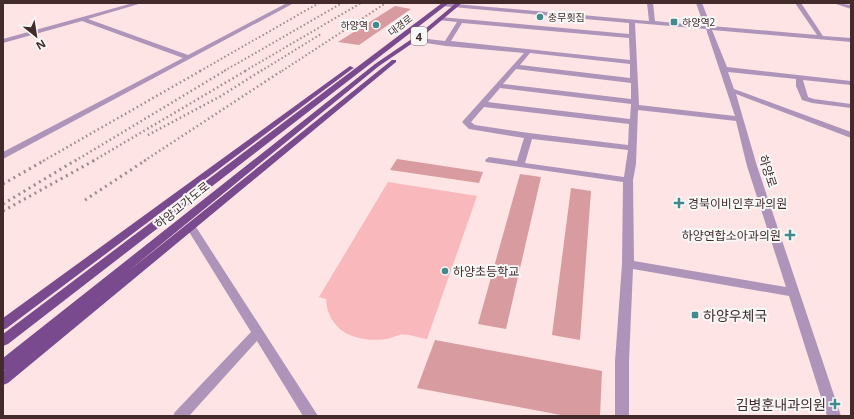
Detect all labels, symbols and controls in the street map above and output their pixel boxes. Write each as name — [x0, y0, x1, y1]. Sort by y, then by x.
place label: 충무횟집 — [548, 10, 585, 24]
street label: 대경로 — [385, 11, 415, 39]
marker: 충무횟집 — [535, 12, 545, 22]
place label: 하양역2 — [682, 15, 716, 29]
north arrow — [16, 16, 56, 56]
marker: 하양역2 — [669, 17, 679, 27]
place label: 하양역 — [340, 18, 368, 32]
marker: 하양역 — [371, 20, 381, 30]
road number: 4 — [411, 27, 427, 45]
text: N — [34, 36, 49, 54]
street label: 하양로 — [755, 153, 781, 189]
street label: 하양고가도로 — [151, 178, 213, 232]
place label: 경북이비인후과의원 — [688, 195, 787, 212]
marker: 경북이비인후과의원 — [673, 197, 685, 209]
place label: 하양연합소아과의원 — [682, 227, 781, 244]
marker: 하양연합소아과의원 — [784, 229, 796, 241]
place label: 하양초등학교 — [453, 263, 519, 280]
marker: 하양초등학교 — [440, 266, 450, 276]
place label: 하양우체국 — [703, 306, 768, 325]
marker: 하양우체국 — [690, 310, 700, 320]
place label: 김병훈내과의원 — [736, 395, 826, 414]
marker: 김병훈내과의원 — [829, 398, 841, 410]

